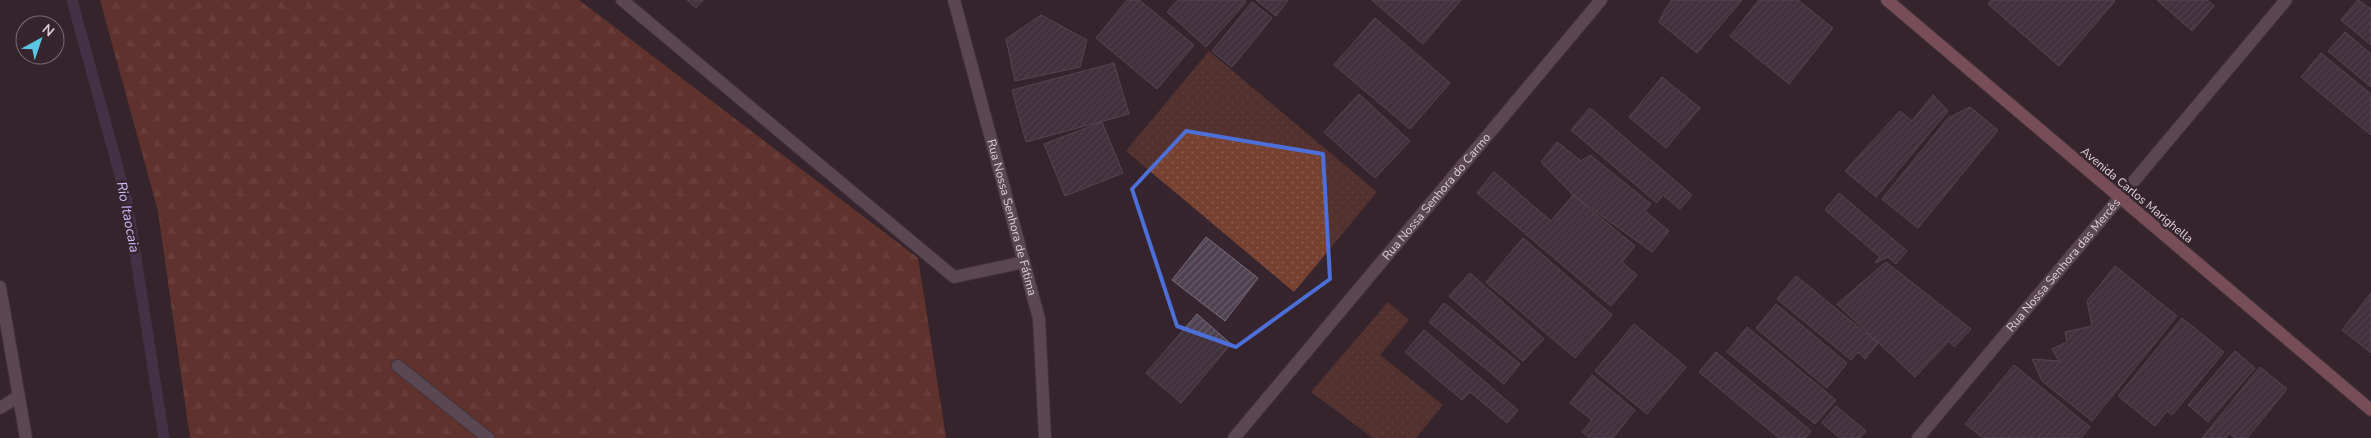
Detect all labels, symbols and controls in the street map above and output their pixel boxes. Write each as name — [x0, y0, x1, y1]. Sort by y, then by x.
north arrow — [15, 15, 65, 65]
text: N — [38, 20, 58, 41]
street label: Rua Nossa Senhora do Carmo — [1378, 129, 1494, 263]
street label: Rua Nossa Senhora de Fátima — [983, 137, 1040, 298]
street label: Avenida Carlos Marighella — [2078, 143, 2196, 247]
water label: Rio Itaocaia — [112, 180, 144, 254]
street label: Rua Nossa Senhora das Mercês — [2003, 195, 2124, 335]

